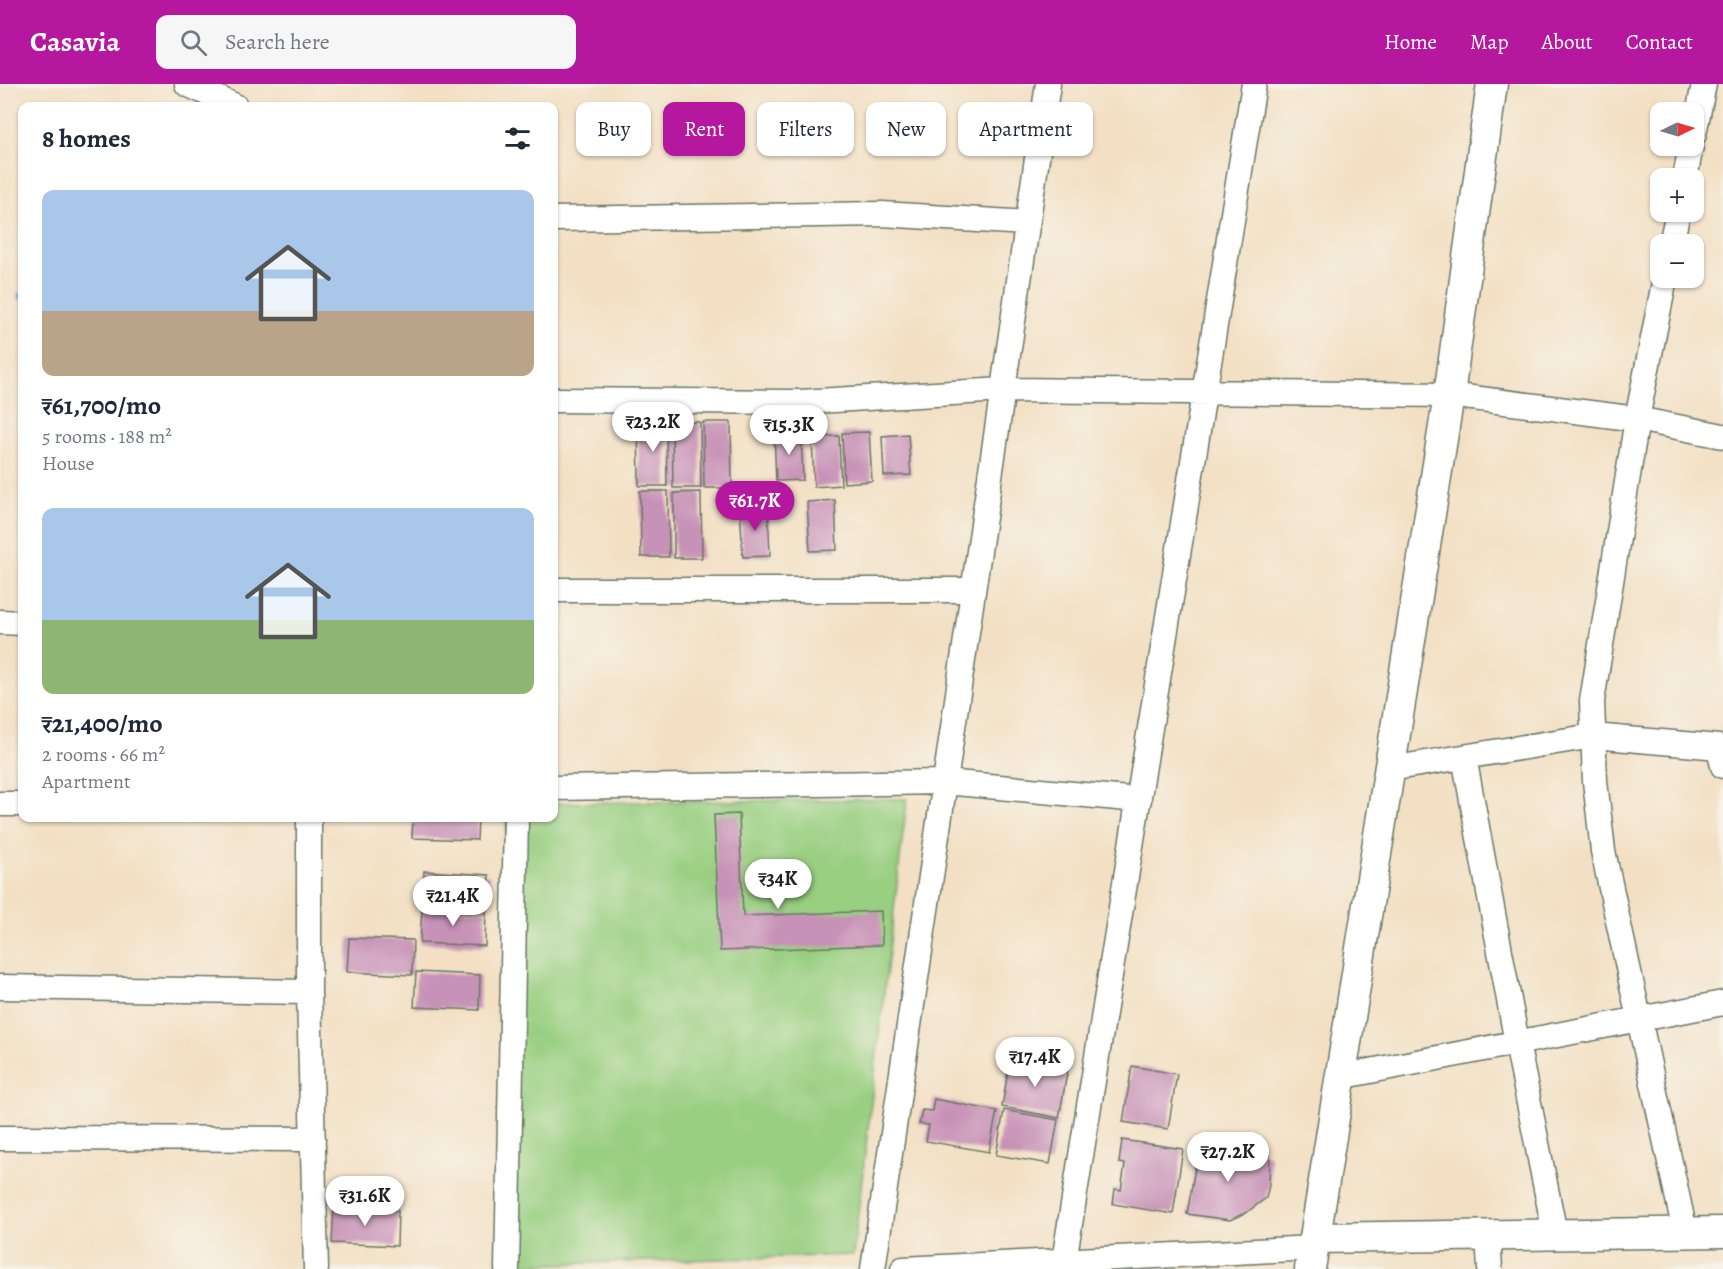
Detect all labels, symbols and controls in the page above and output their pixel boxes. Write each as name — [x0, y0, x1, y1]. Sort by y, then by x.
search box — [156, 15, 576, 69]
text: Casavia — [30, 23, 120, 61]
icon: search — [177, 26, 210, 59]
text: Search here — [225, 27, 330, 57]
text: Home — [1384, 28, 1437, 56]
text: Map — [1470, 28, 1508, 56]
text: About — [1541, 28, 1593, 56]
text: Contact — [1626, 28, 1693, 56]
chip: Buy — [576, 102, 651, 156]
chip: Rent — [663, 102, 745, 156]
chip: Filters — [757, 102, 854, 156]
chip: New — [866, 102, 946, 156]
chip: Apartment — [958, 102, 1093, 156]
north arrow — [1650, 102, 1704, 156]
map controls — [1650, 102, 1704, 288]
text: 8 homes — [42, 121, 131, 156]
icon: filters — [501, 122, 534, 155]
button: + — [1650, 168, 1704, 222]
icon: home — [234, 229, 342, 337]
button: − — [1650, 234, 1704, 288]
text: ₹61,700/mo — [42, 388, 161, 423]
pin: ₹23.2K — [604, 402, 702, 453]
pin: ₹15.3K — [740, 405, 838, 456]
text: ₹23.2K — [626, 408, 680, 435]
text: ₹15.3K — [764, 411, 814, 438]
text: 5 rooms · 188 m² — [42, 423, 172, 450]
text: House — [42, 450, 94, 477]
pin: ₹61.7K — [706, 481, 804, 532]
text: ₹61.7K — [729, 487, 781, 514]
icon: home — [234, 547, 342, 655]
text: ₹21,400/mo — [42, 706, 163, 741]
text: 2 rooms · 66 m² — [42, 741, 165, 768]
text: Apartment — [42, 768, 131, 795]
pin: ₹34K — [742, 859, 814, 910]
text: ₹34K — [759, 865, 797, 892]
pin: ₹21.4K — [404, 876, 502, 927]
text: ₹21.4K — [427, 882, 479, 909]
pin: ₹17.4K — [986, 1037, 1084, 1088]
text: ₹17.4K — [1009, 1043, 1061, 1070]
pin: ₹27.2K — [1179, 1132, 1277, 1183]
text: ₹27.2K — [1201, 1138, 1255, 1165]
pin: ₹31.6K — [316, 1176, 414, 1227]
text: ₹31.6K — [339, 1182, 391, 1209]

